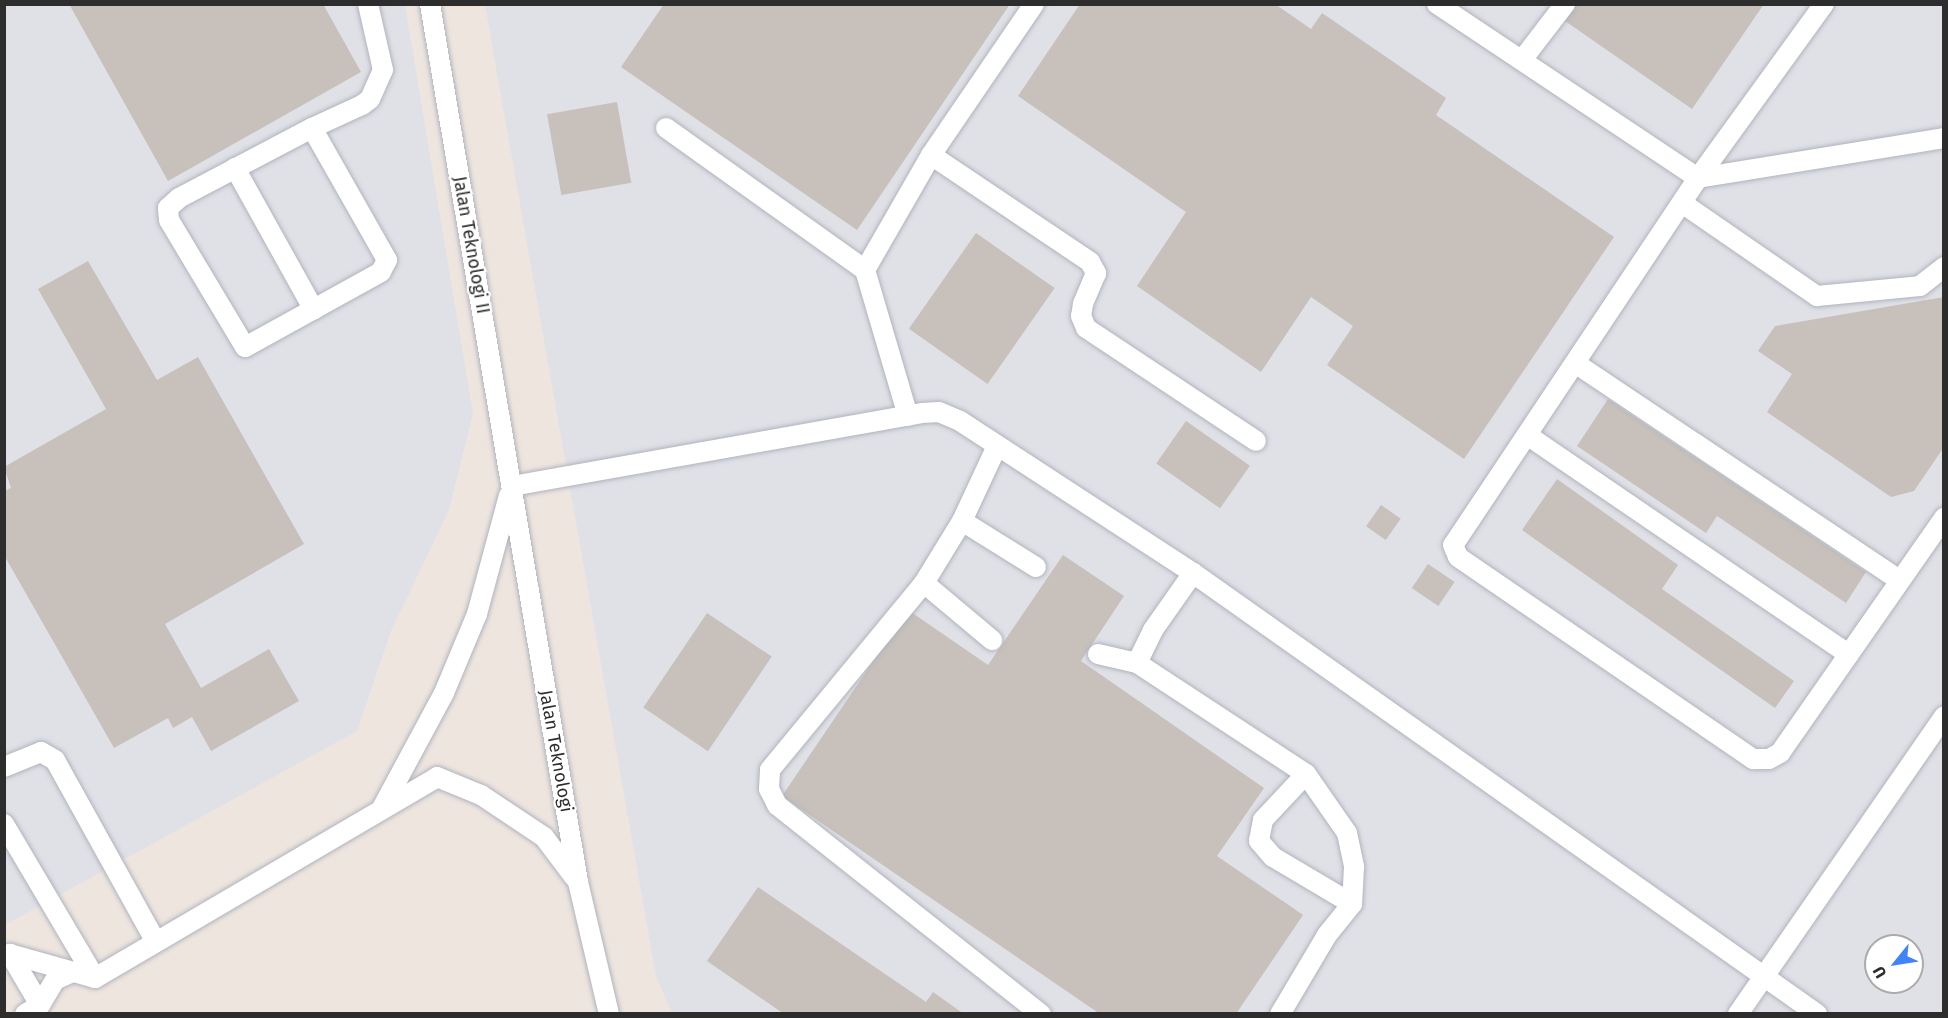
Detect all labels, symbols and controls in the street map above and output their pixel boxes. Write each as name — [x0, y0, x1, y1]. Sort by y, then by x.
street label: Jalan Teknologi II — [448, 175, 494, 315]
street label: Jalan Teknologi — [535, 688, 577, 814]
north arrow — [1864, 934, 1924, 994]
text: U — [1869, 963, 1891, 982]

